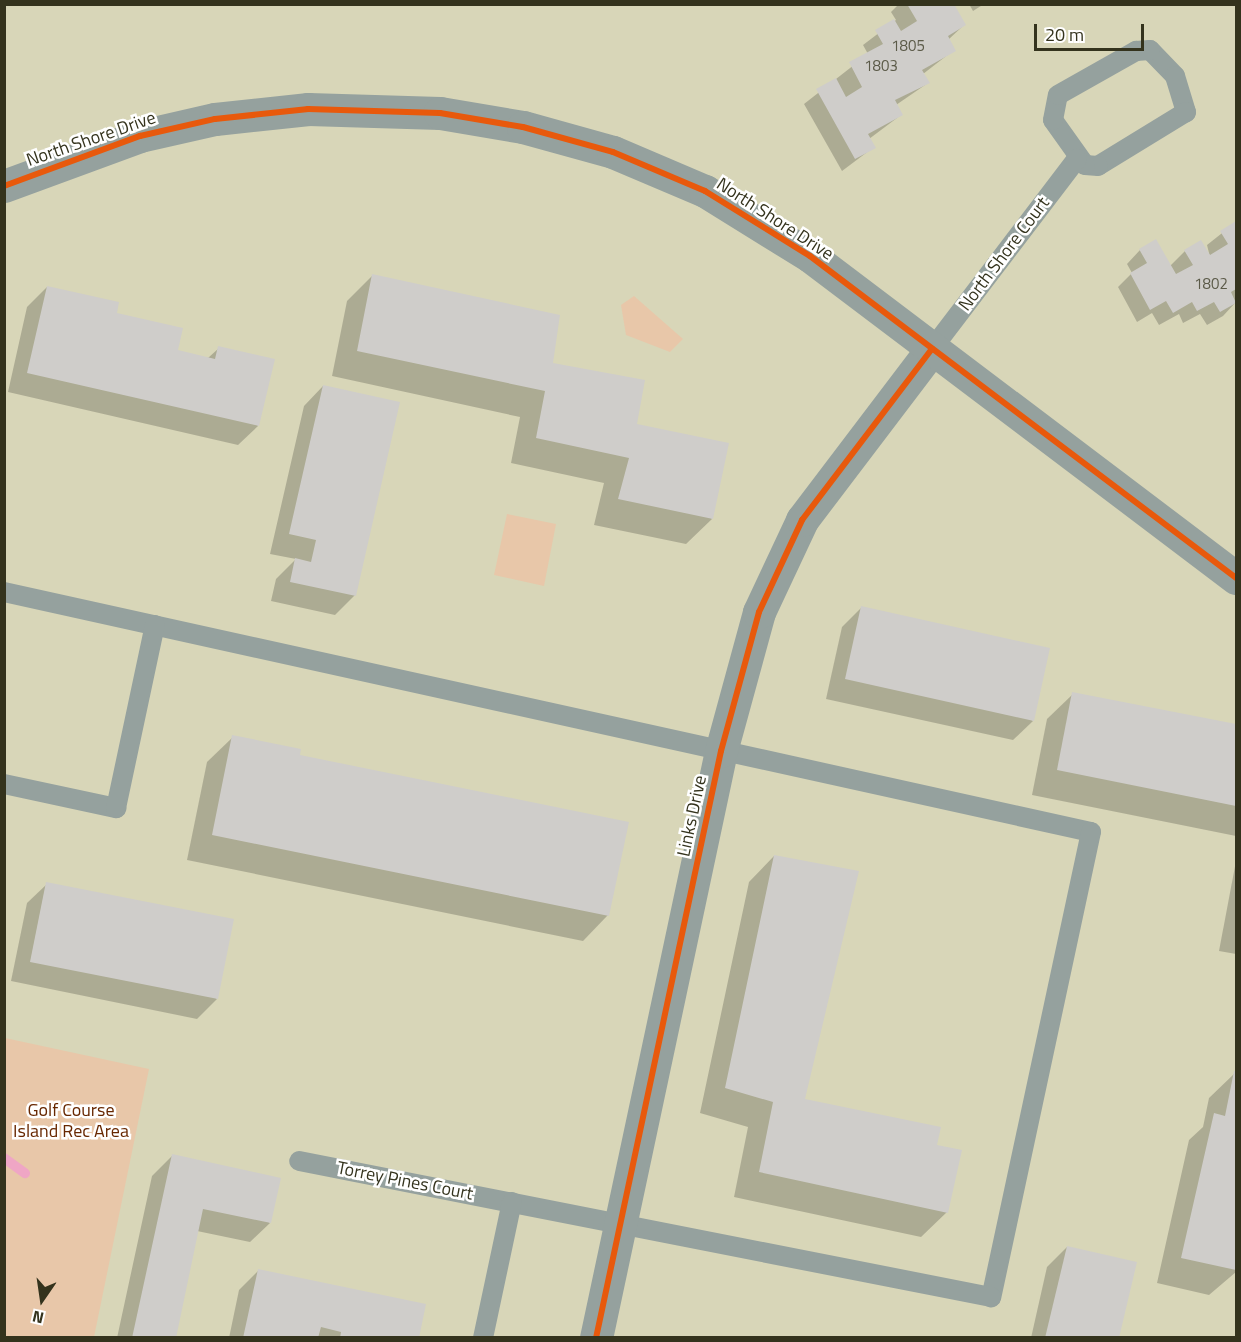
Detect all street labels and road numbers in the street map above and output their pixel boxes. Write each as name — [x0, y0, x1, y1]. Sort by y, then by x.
street label: North Shore Drive — [24, 107, 158, 171]
street label: North Shore Drive — [712, 173, 838, 265]
street label: North Shore Court — [954, 193, 1054, 315]
street label: Links Drive — [673, 773, 711, 859]
street label: Torrey Pines Court — [335, 1157, 475, 1205]

